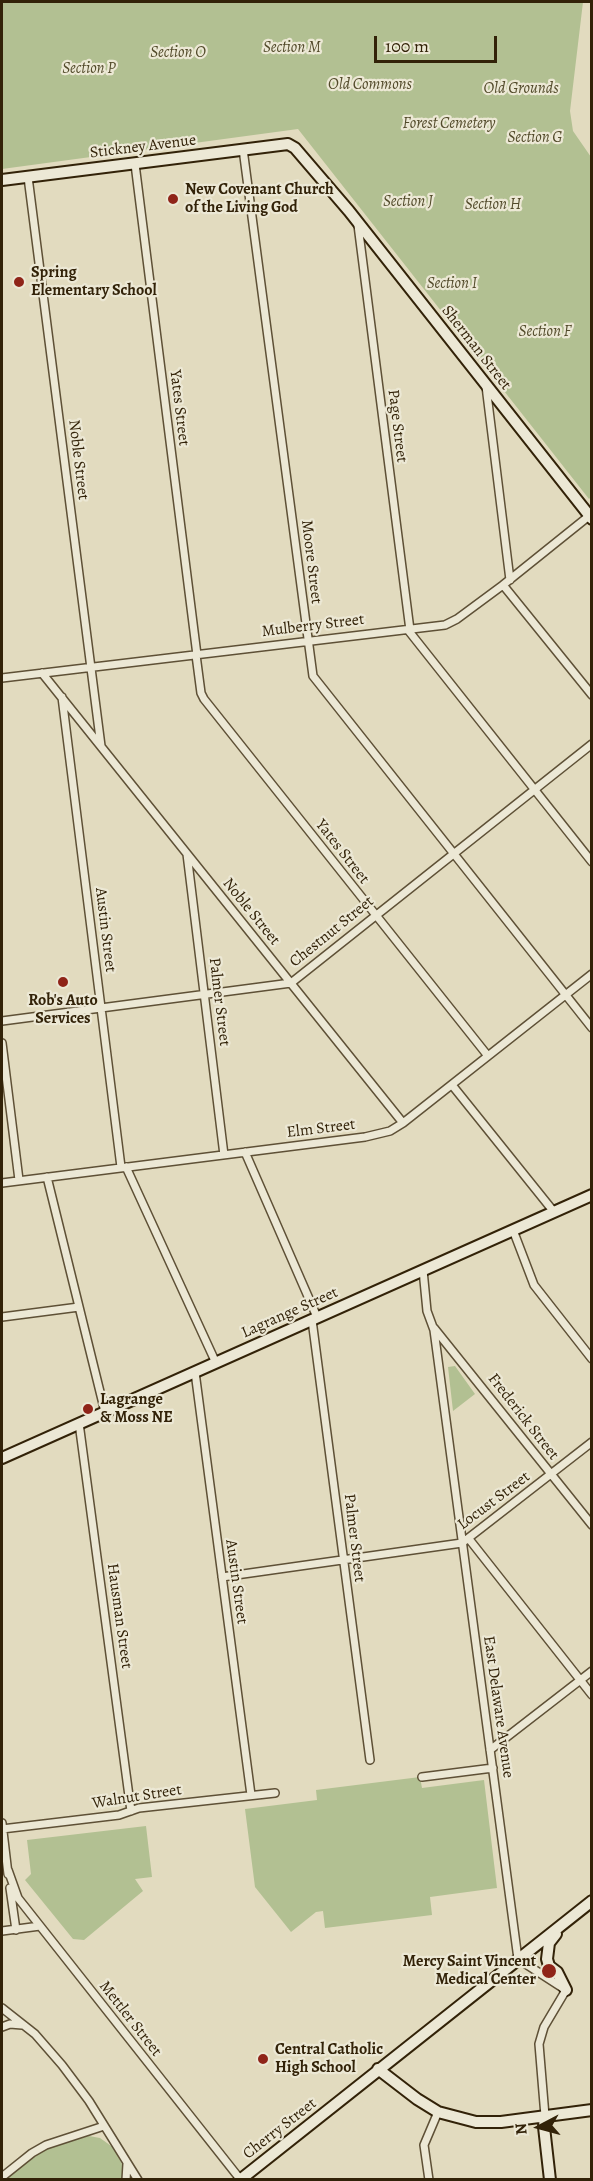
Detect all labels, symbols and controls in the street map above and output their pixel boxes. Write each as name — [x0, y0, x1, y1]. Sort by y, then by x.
scale bar — [377, 24, 500, 62]
text: 100 m — [385, 34, 429, 58]
park label: Section M — [263, 38, 321, 58]
park label: Section O — [150, 43, 206, 63]
park label: Section P — [62, 59, 116, 79]
park label: Old Commons — [328, 75, 412, 95]
park label: Old Grounds — [483, 79, 559, 99]
park label: Forest Cemetery — [402, 114, 496, 134]
park label: Section G — [507, 128, 563, 148]
street label: Stickney Avenue — [89, 131, 197, 163]
place label: New Covenant Church of the Living God — [185, 180, 334, 218]
marker: New Covenant Church of the Living God — [166, 192, 180, 206]
park label: Section J — [383, 192, 433, 212]
park label: Section H — [465, 195, 521, 215]
place label: Spring Elementary School — [31, 263, 157, 301]
park label: Section I — [427, 274, 477, 294]
marker: Spring Elementary School — [12, 275, 26, 289]
street label: Sherman Street — [437, 302, 515, 394]
park label: Section F — [519, 322, 571, 342]
street label: Yates Street — [165, 369, 193, 447]
street label: Page Street — [383, 388, 411, 464]
street label: Noble Street — [64, 419, 92, 501]
street label: Moore Street — [296, 519, 326, 605]
street label: Mulberry Street — [261, 610, 365, 642]
street label: Yates Street — [311, 816, 373, 888]
street label: Noble Street — [218, 875, 284, 949]
street label: Austin Street — [90, 887, 120, 973]
street label: Chestnut Street — [286, 892, 378, 972]
street label: Palmer Street — [204, 957, 234, 1047]
marker: Rob's Auto Services — [56, 975, 70, 989]
place label: Rob's Auto Services — [28, 991, 98, 1029]
street label: Elm Street — [285, 1115, 357, 1143]
street label: Lagrange Street — [239, 1283, 341, 1343]
street label: Frederick Street — [483, 1370, 563, 1464]
place label: Lagrange & Moss NE — [100, 1390, 173, 1428]
marker: Lagrange & Moss NE — [81, 1402, 95, 1416]
street label: Locust Street — [454, 1468, 534, 1534]
street label: Palmer Street — [339, 1493, 369, 1583]
street label: Austin Street — [221, 1538, 251, 1626]
street label: Hausman Street — [102, 1562, 136, 1670]
street label: East Delaware Avenue — [479, 1635, 517, 1779]
street label: Walnut Street — [91, 1780, 183, 1814]
place label: Mercy Saint Vincent Medical Center — [403, 1952, 536, 1990]
marker: Mercy Saint Vincent Medical Center — [540, 1962, 558, 1980]
street label: Mettler Street — [95, 1977, 165, 2061]
place label: Central Catholic High School — [275, 2040, 383, 2078]
marker: Central Catholic High School — [256, 2052, 270, 2066]
street label: Cherry Street — [239, 2094, 321, 2164]
north arrow — [509, 2097, 569, 2157]
text: N — [510, 2122, 533, 2136]

